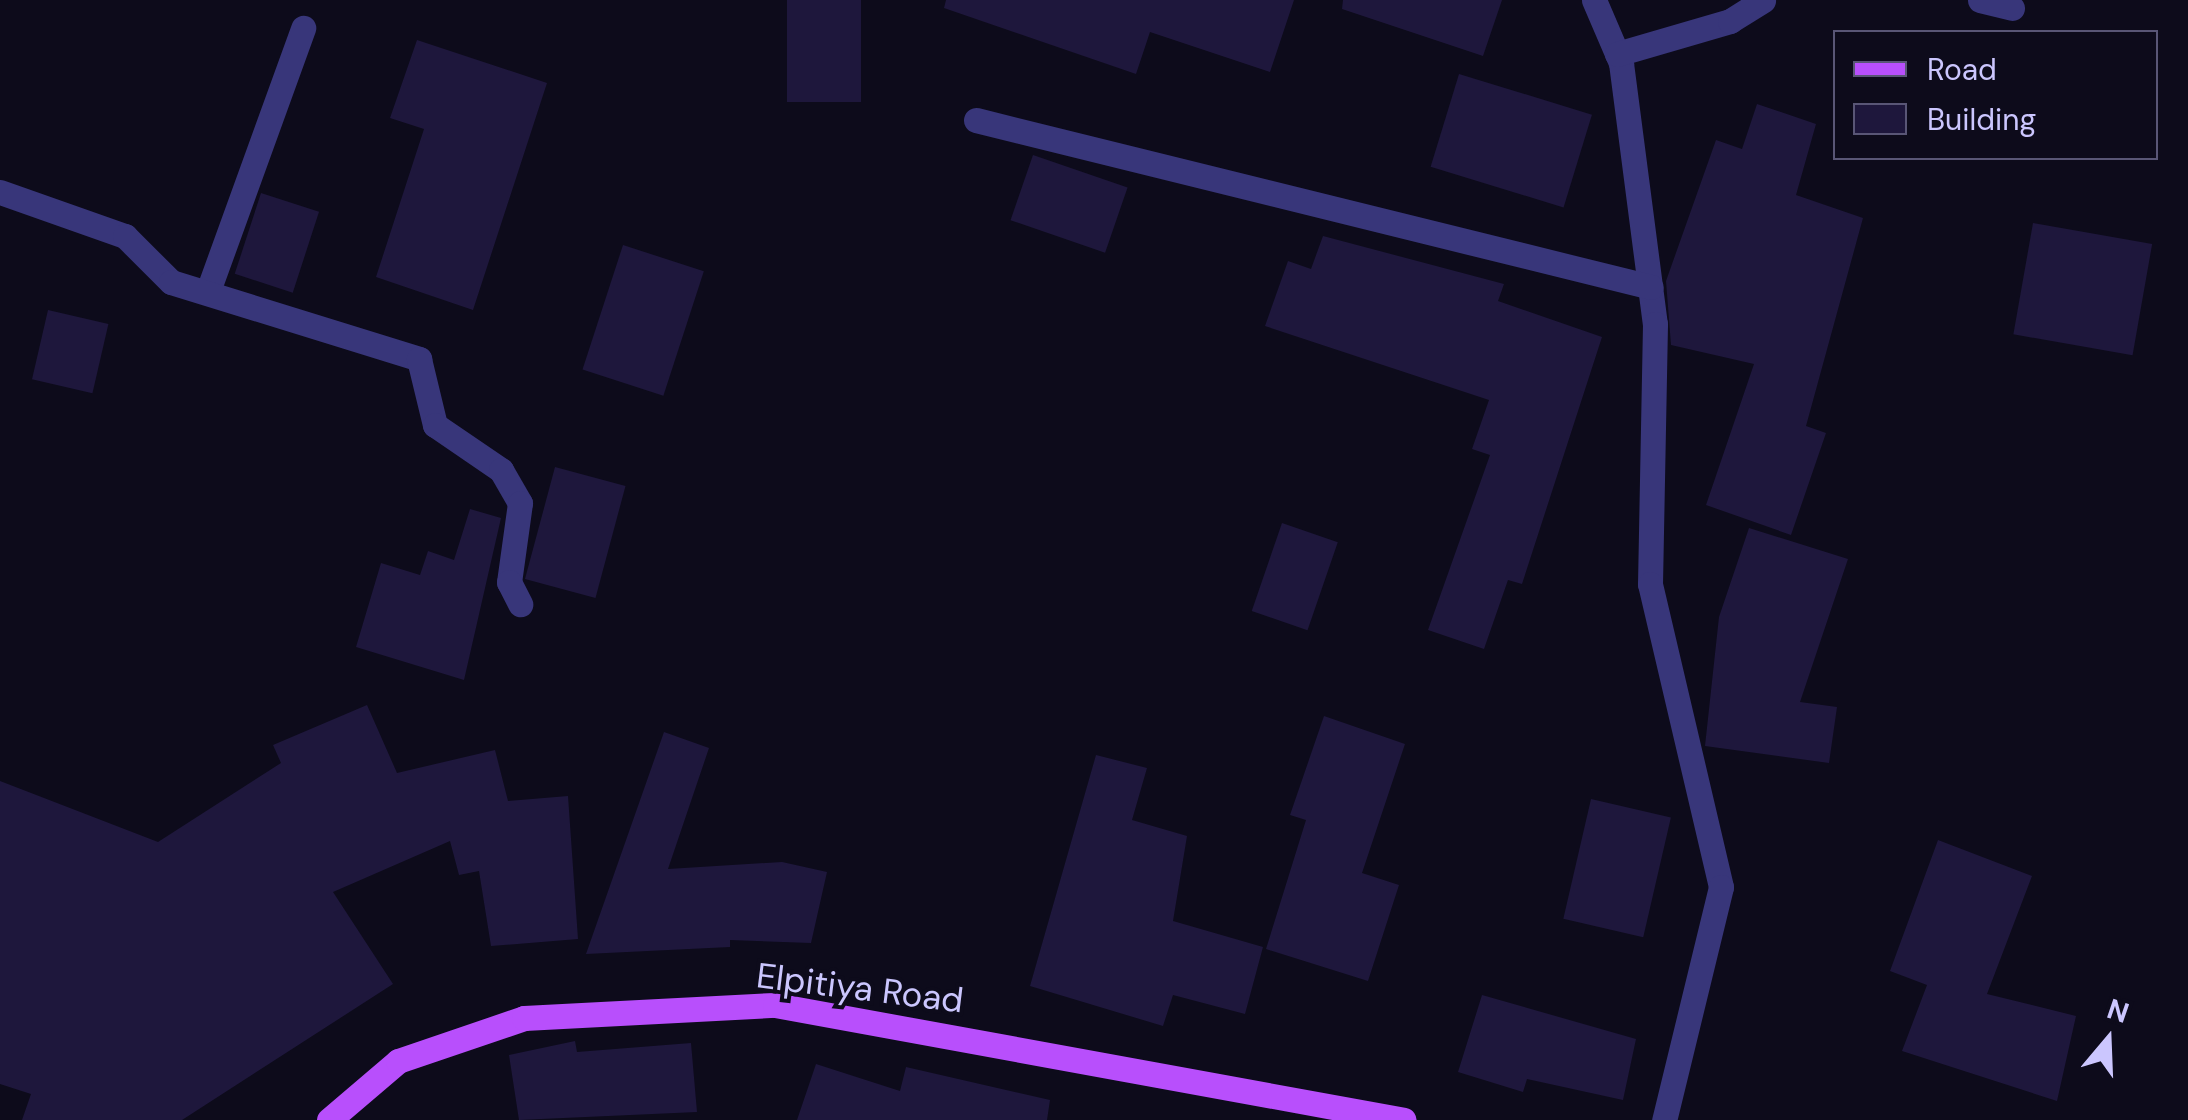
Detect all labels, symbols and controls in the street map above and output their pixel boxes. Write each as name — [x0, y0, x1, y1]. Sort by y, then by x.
legend — [1833, 30, 2158, 160]
text: Road — [1927, 50, 1997, 89]
text: Building — [1927, 100, 2036, 139]
street label: Elpitiya Road — [754, 954, 966, 1022]
north arrow — [2058, 990, 2158, 1090]
text: N — [2102, 990, 2134, 1032]

